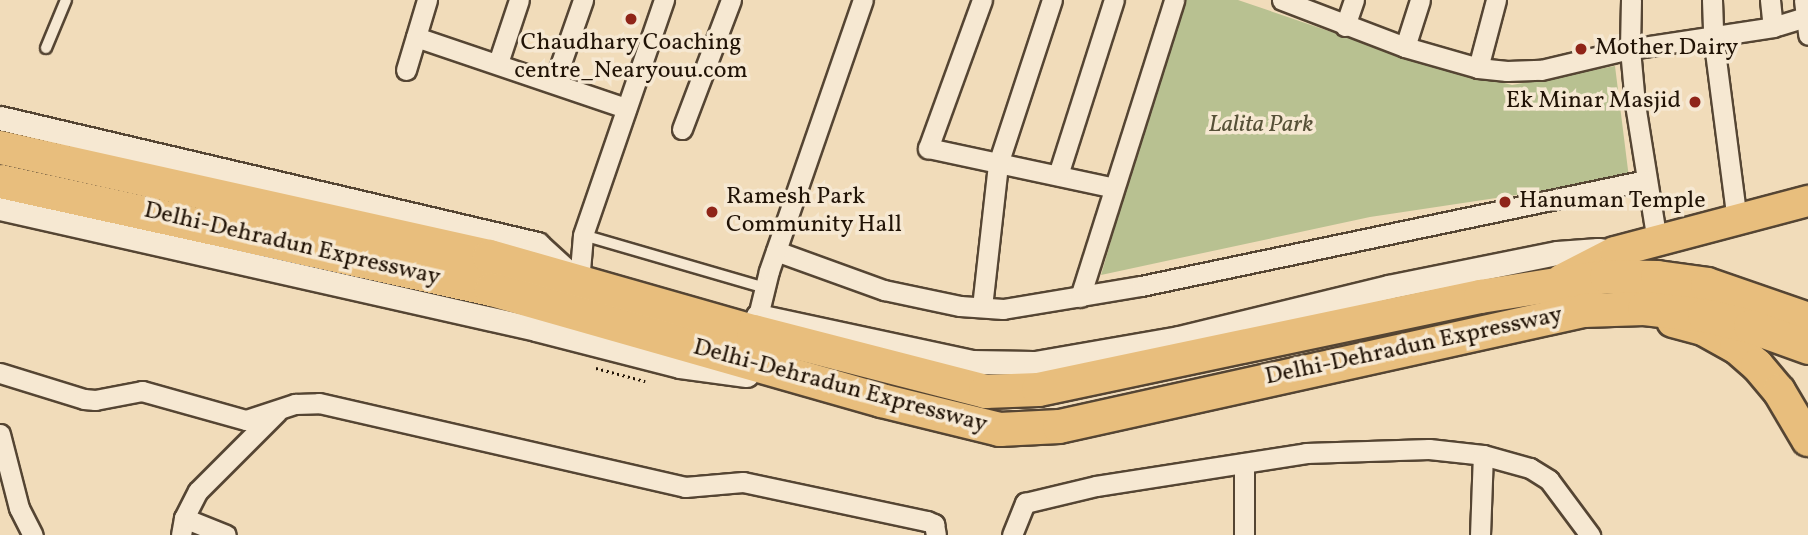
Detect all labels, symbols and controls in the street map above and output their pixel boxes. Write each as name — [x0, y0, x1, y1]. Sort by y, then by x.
marker: Chaudhary Coaching centre_Nearyouu.com — [623, 11, 639, 27]
place label: Chaudhary Coaching centre_Nearyouu.com — [514, 30, 748, 86]
place label: Mother Dairy — [1595, 35, 1738, 63]
marker: Mother Dairy — [1573, 41, 1589, 57]
place label: Ek Minar Masjid — [1506, 88, 1681, 116]
marker: Ek Minar Masjid — [1687, 94, 1703, 110]
park label: Lalita Park — [1209, 112, 1313, 140]
place label: Ramesh Park Community Hall — [726, 184, 903, 240]
place label: Hanuman Temple — [1519, 188, 1706, 216]
marker: Hanuman Temple — [1497, 194, 1513, 210]
street label: Delhi-Dehradun Expressway — [141, 197, 443, 293]
marker: Ramesh Park Community Hall — [704, 204, 720, 220]
street label: Delhi-Dehradun Expressway — [1263, 301, 1565, 393]
street label: Delhi-Dehradun Expressway — [690, 334, 990, 440]

